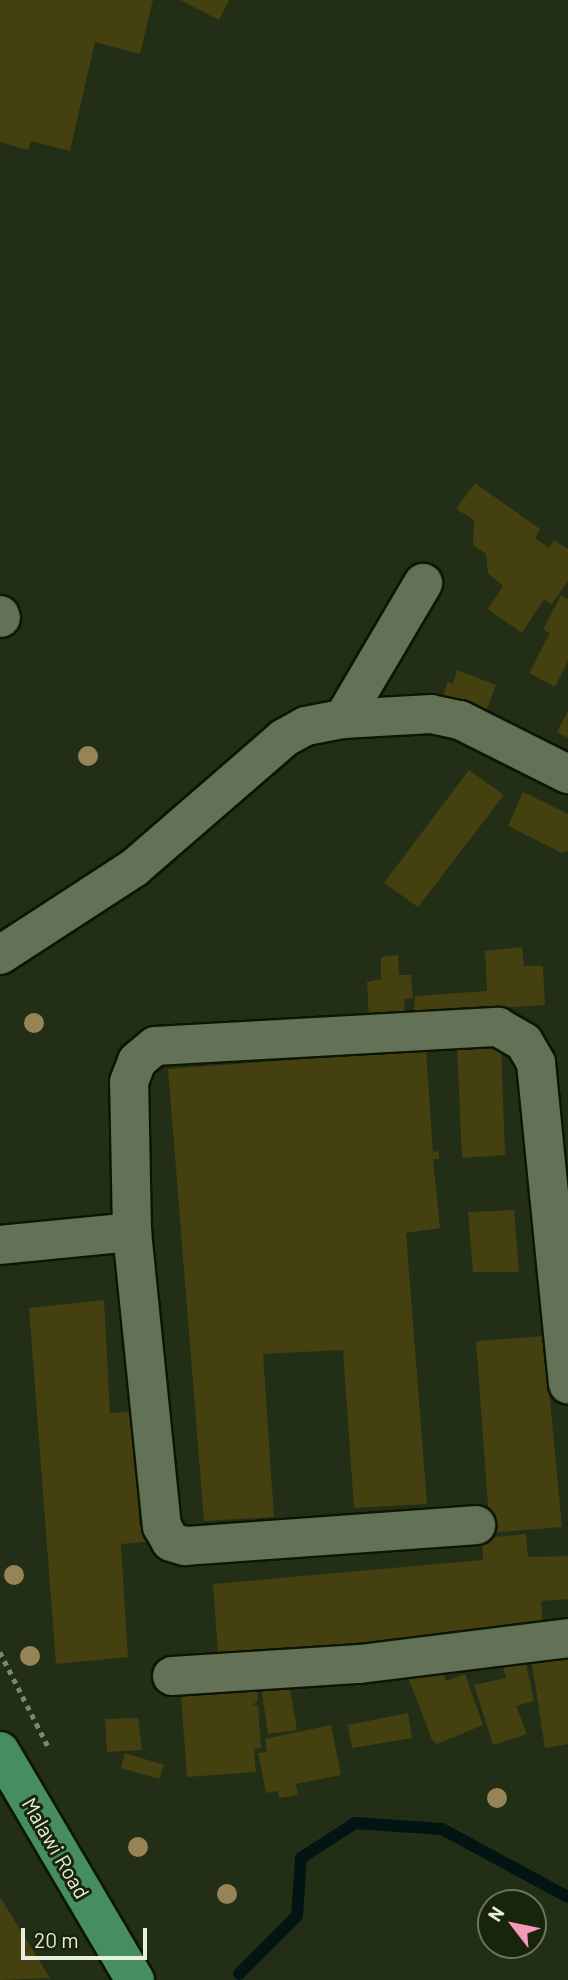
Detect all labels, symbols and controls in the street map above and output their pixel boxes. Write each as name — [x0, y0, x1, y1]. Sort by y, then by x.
street label: Malawi Road — [17, 1793, 95, 1903]
north arrow — [477, 1889, 547, 1959]
text: N — [482, 1902, 509, 1925]
scale bar — [24, 1913, 150, 1957]
text: 20 m — [34, 1927, 79, 1952]

